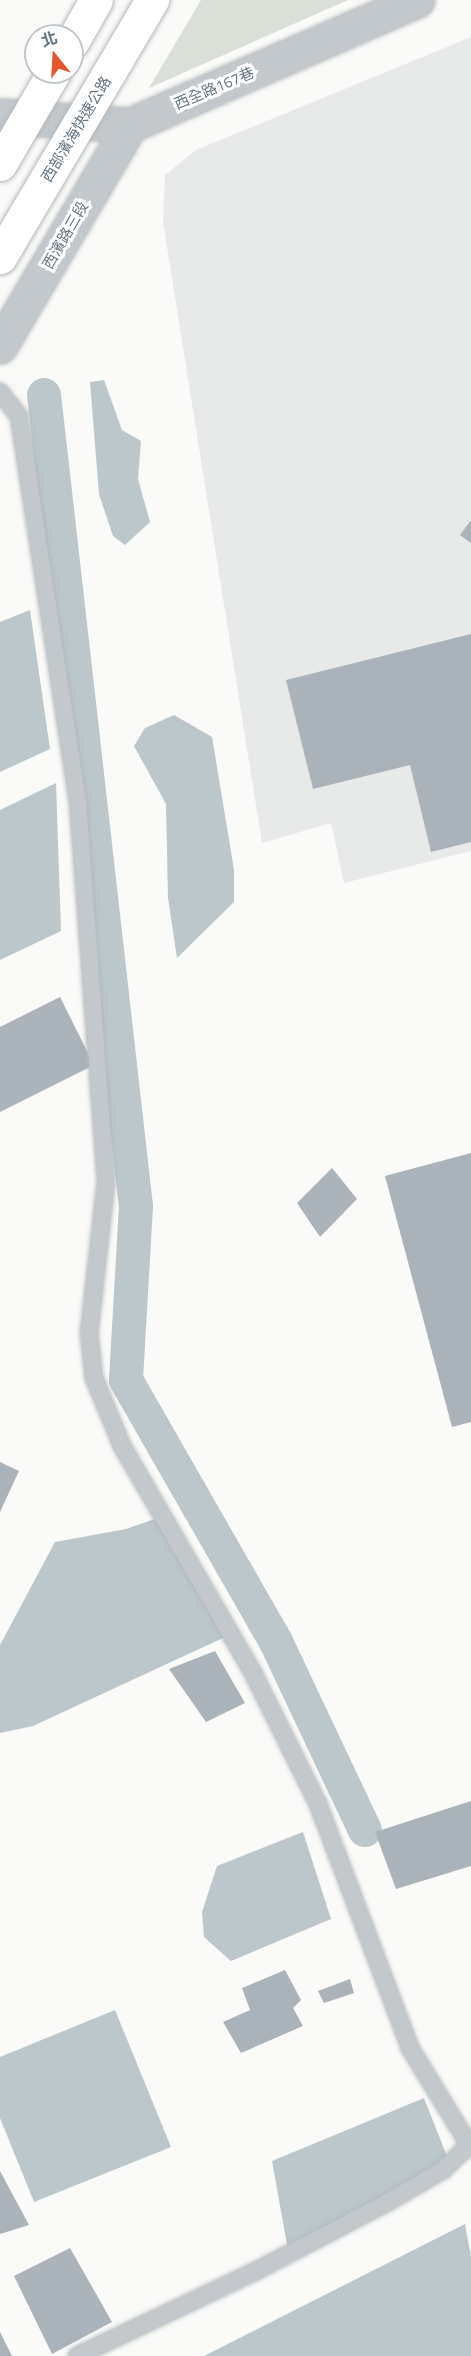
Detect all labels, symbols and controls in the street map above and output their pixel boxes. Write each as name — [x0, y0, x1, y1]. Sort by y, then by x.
north arrow — [24, 24, 84, 84]
text: 北 — [38, 25, 60, 53]
street label: 西全路167巷 — [171, 63, 257, 113]
street label: 西部濱海快速公路 — [37, 73, 115, 185]
street label: 西濱路三段 — [38, 198, 92, 272]

